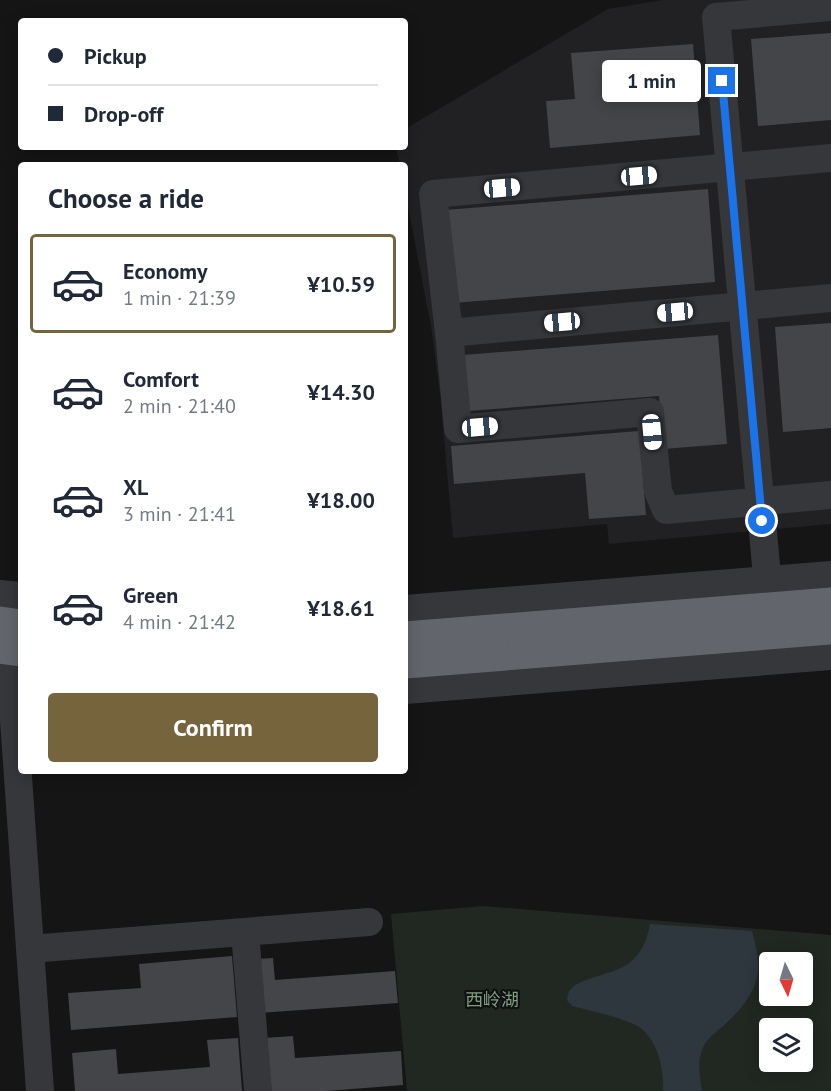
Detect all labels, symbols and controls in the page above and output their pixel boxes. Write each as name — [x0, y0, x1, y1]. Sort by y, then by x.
text: Pickup — [84, 42, 147, 70]
callout: 1 min — [602, 60, 701, 102]
route end — [708, 67, 735, 94]
text: 1 min — [627, 68, 676, 94]
text: Drop-off — [84, 100, 163, 128]
car — [620, 165, 658, 187]
car — [483, 177, 521, 199]
text: Choose a ride — [48, 181, 204, 215]
icon: car — [51, 257, 105, 311]
text: Economy — [123, 257, 207, 285]
text: ¥10.59 — [307, 270, 375, 298]
text: 1 min · 21:39 — [123, 285, 236, 311]
car — [656, 301, 694, 323]
car — [543, 311, 581, 333]
icon: car — [51, 365, 105, 419]
text: Comfort — [123, 365, 199, 393]
text: ¥14.30 — [307, 378, 375, 406]
text: 2 min · 21:40 — [123, 393, 236, 419]
car — [641, 413, 663, 451]
car — [461, 416, 499, 438]
icon: car — [51, 473, 105, 527]
text: XL — [123, 473, 148, 501]
text: ¥18.00 — [307, 486, 375, 514]
text: 3 min · 21:41 — [123, 501, 236, 527]
route start — [748, 507, 775, 534]
icon: car — [51, 581, 105, 635]
text: Green — [123, 581, 178, 609]
text: ¥18.61 — [307, 594, 375, 622]
text: 4 min · 21:42 — [123, 609, 236, 635]
button: Confirm — [48, 693, 378, 762]
north arrow — [759, 952, 813, 1006]
map controls — [759, 952, 813, 1072]
park label: 西岭湖 — [465, 988, 519, 1011]
button: layers — [759, 1018, 813, 1072]

